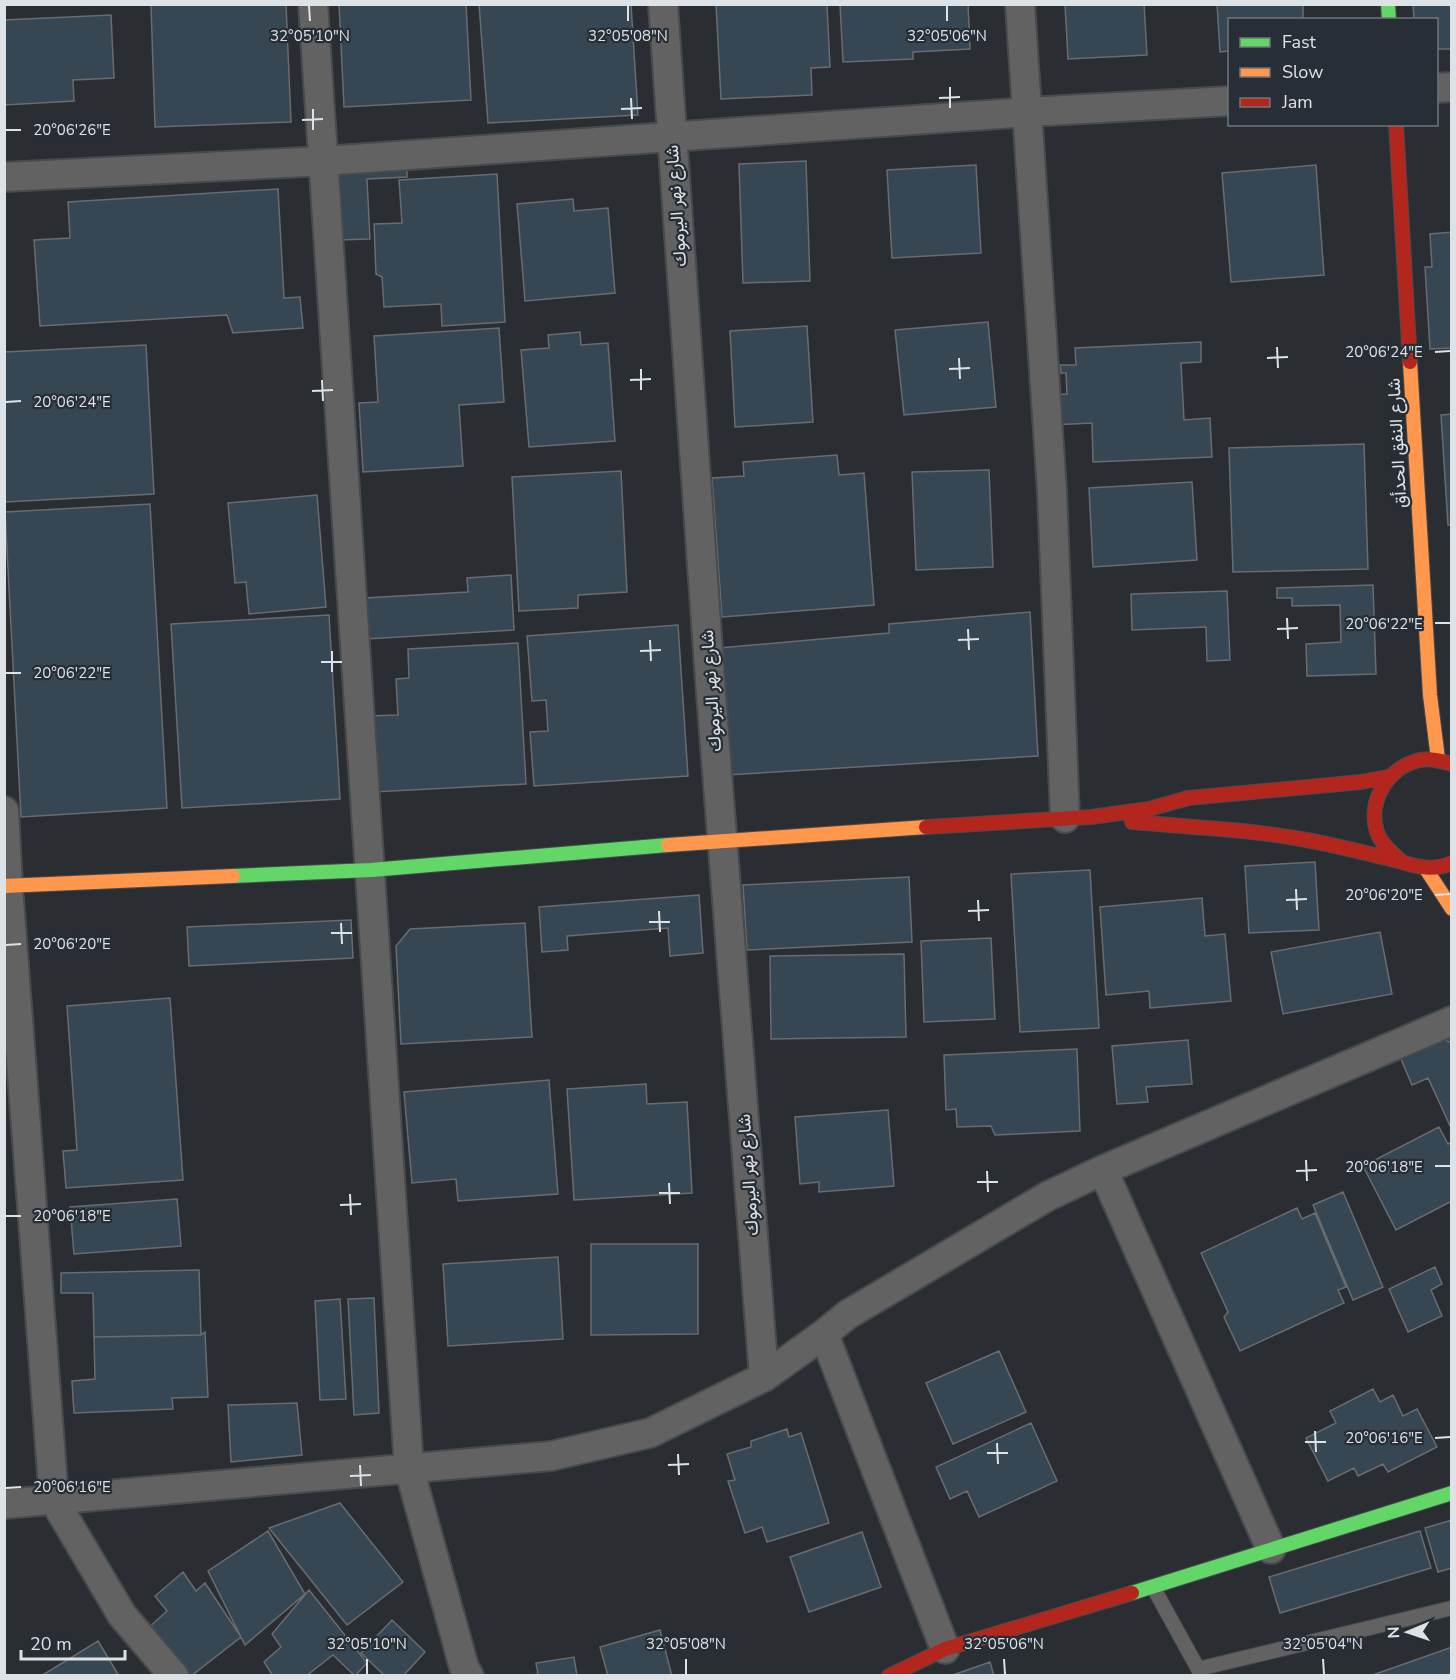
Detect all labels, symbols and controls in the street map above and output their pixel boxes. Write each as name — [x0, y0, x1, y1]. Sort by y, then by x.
legend — [1228, 18, 1438, 126]
text: 32°05'10"N — [270, 26, 350, 46]
text: 32°05'08"N — [588, 26, 668, 46]
text: 32°05'06"N — [907, 26, 987, 46]
text: Fast — [1282, 30, 1317, 54]
text: Slow — [1282, 60, 1323, 84]
text: Jam — [1281, 90, 1313, 114]
text: 20°06'26"E — [33, 120, 111, 140]
street label: شارع نهر اليرموك — [660, 144, 692, 268]
text: 20°06'24"E — [1345, 342, 1423, 362]
street label: شارع النفق الحدأق — [1382, 377, 1412, 509]
text: 20°06'24"E — [33, 392, 111, 412]
text: 20°06'22"E — [1345, 614, 1423, 634]
street label: شارع نهر اليرموك — [695, 629, 727, 753]
text: 20°06'22"E — [33, 663, 111, 683]
text: 20°06'20"E — [1345, 885, 1423, 905]
text: 20°06'20"E — [33, 934, 111, 954]
street label: شارع نهر اليرموك — [732, 1113, 764, 1237]
text: 20°06'18"E — [1345, 1157, 1423, 1177]
text: 20°06'18"E — [33, 1206, 111, 1226]
text: 20°06'16"E — [1345, 1428, 1423, 1448]
text: 20°06'16"E — [33, 1477, 111, 1497]
north arrow — [1378, 1602, 1438, 1662]
scale bar — [21, 1623, 124, 1661]
text: N — [1383, 1626, 1405, 1639]
text: 20 m — [30, 1632, 72, 1656]
text: 32°05'10"N — [327, 1634, 407, 1654]
text: 32°05'08"N — [646, 1634, 726, 1654]
text: 32°05'06"N — [964, 1634, 1044, 1654]
text: 32°05'04"N — [1283, 1634, 1363, 1654]

